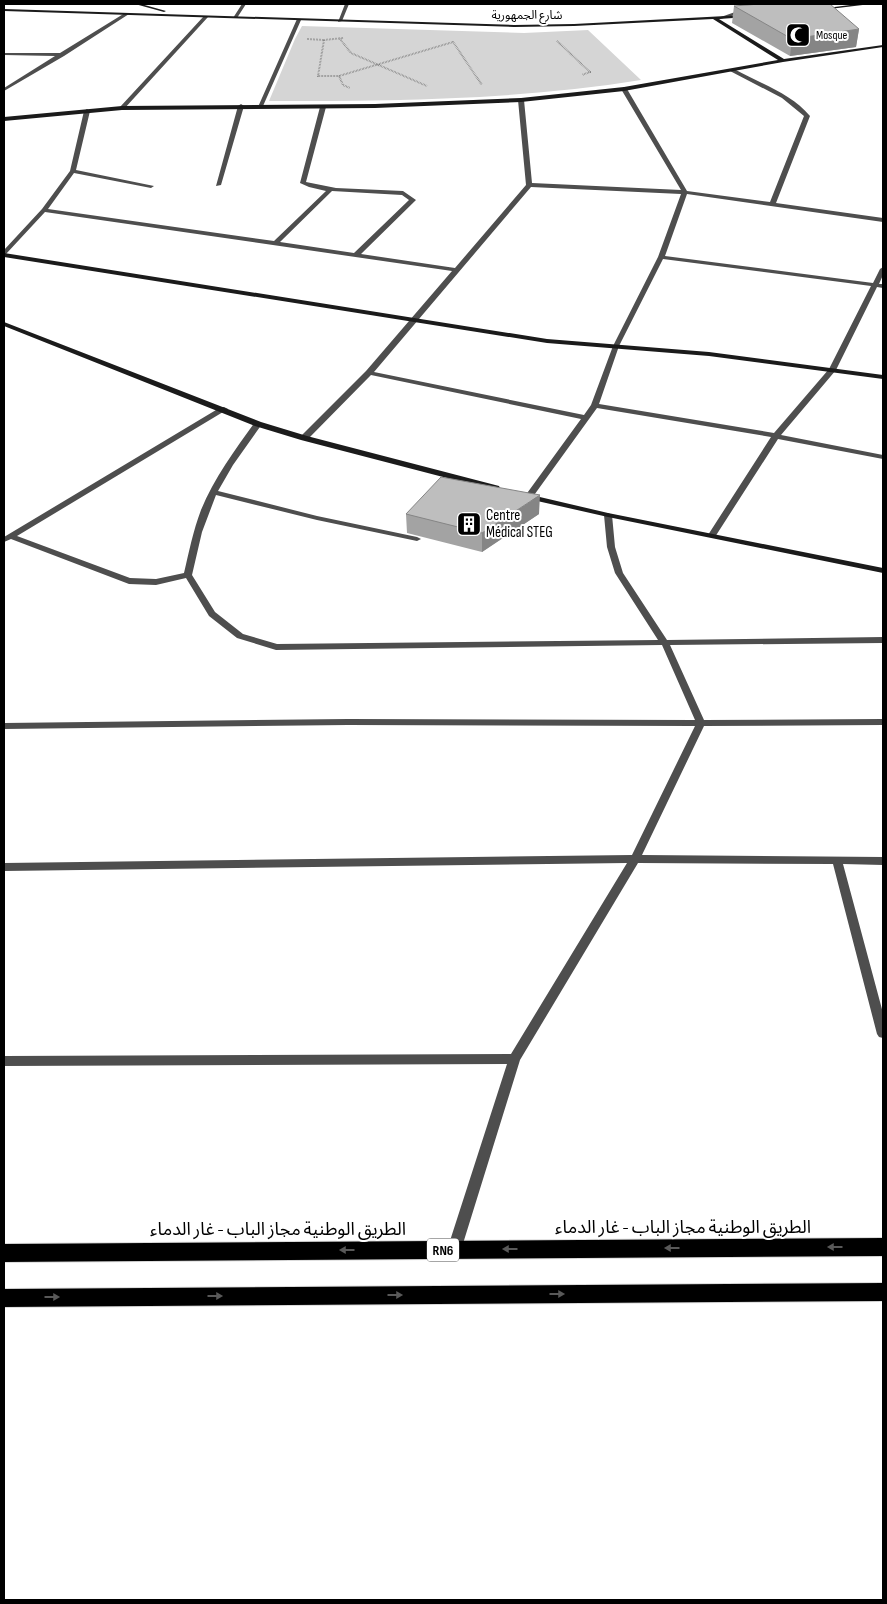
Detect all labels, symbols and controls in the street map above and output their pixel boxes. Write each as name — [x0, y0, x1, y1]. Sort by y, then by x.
street label: شارع الجمهورية — [491, 8, 563, 24]
mosque icon: Mosque — [785, 22, 811, 48]
place label: Mosque — [816, 28, 847, 43]
place label: Centre Médical STEG — [486, 506, 553, 542]
building icon: Centre Médical STEG — [456, 511, 482, 537]
street label: الطريق الوطنية مجاز الباب - غار الدماء — [555, 1217, 811, 1238]
street label: الطريق الوطنية مجاز الباب - غار الدماء — [150, 1219, 406, 1240]
road number: RN6 — [427, 1238, 459, 1262]
one-way arrow — [826, 1243, 842, 1251]
one-way arrow — [664, 1244, 680, 1252]
one-way arrow — [501, 1245, 517, 1253]
one-way arrow — [339, 1246, 355, 1254]
one-way arrow — [550, 1290, 566, 1298]
one-way arrow — [387, 1291, 403, 1299]
one-way arrow — [207, 1292, 223, 1300]
one-way arrow — [45, 1293, 61, 1301]

